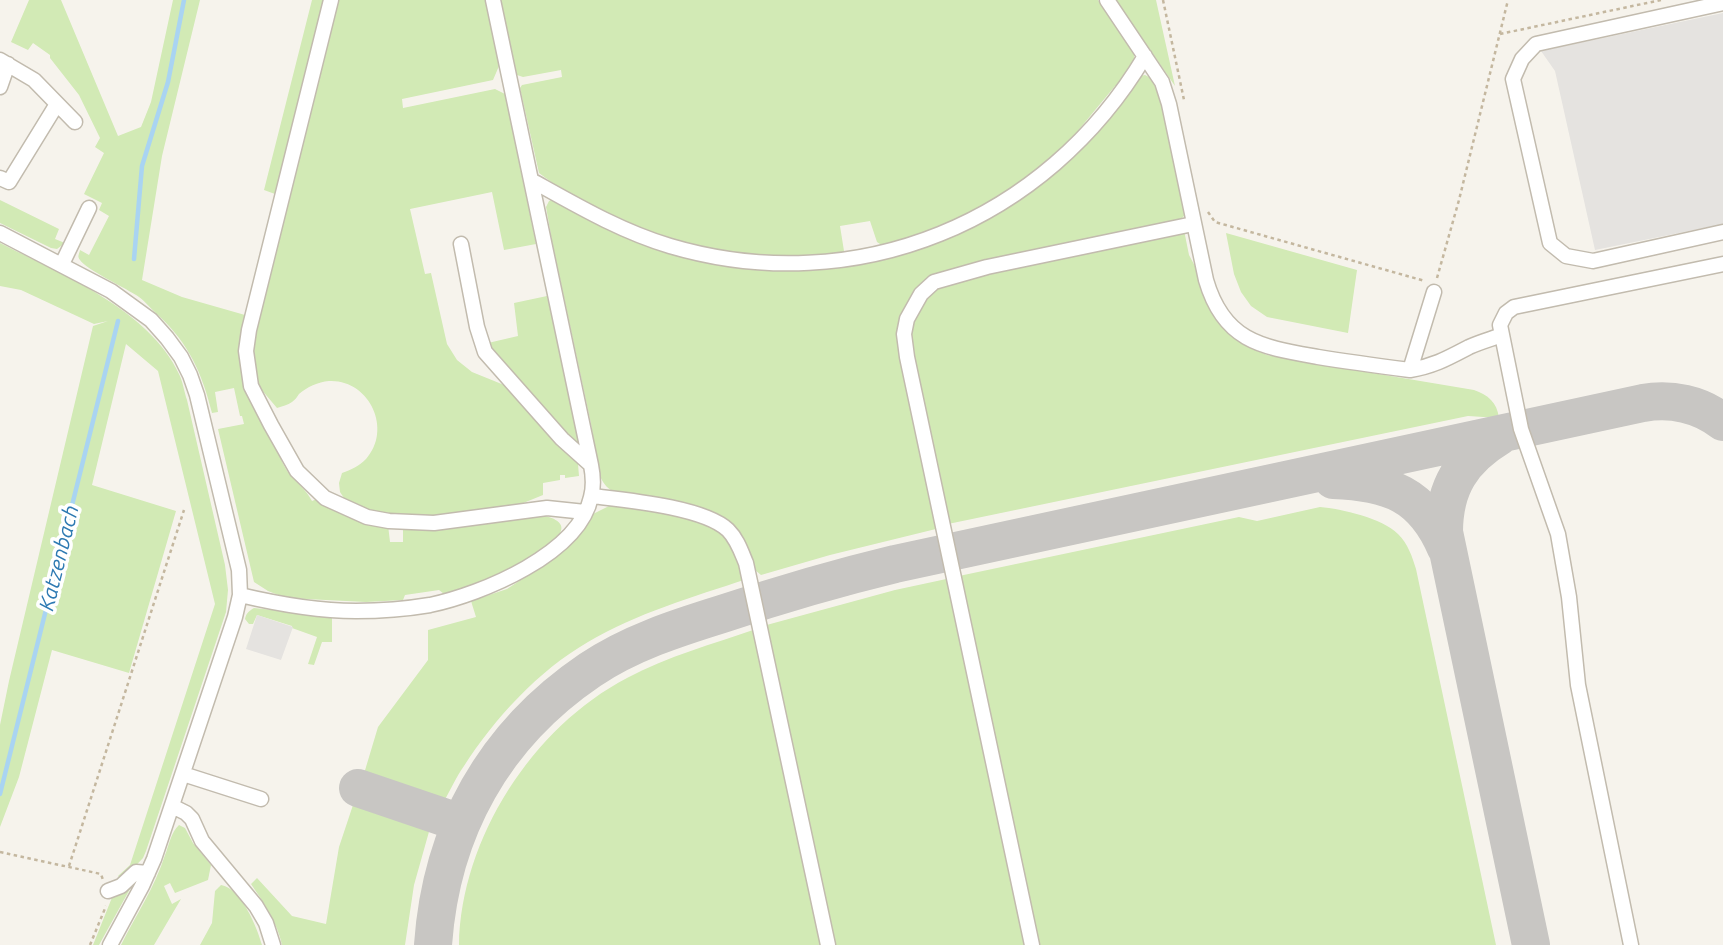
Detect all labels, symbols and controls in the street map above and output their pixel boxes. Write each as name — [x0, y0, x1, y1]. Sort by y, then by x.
water label: Katzenbach — [34, 503, 84, 613]

